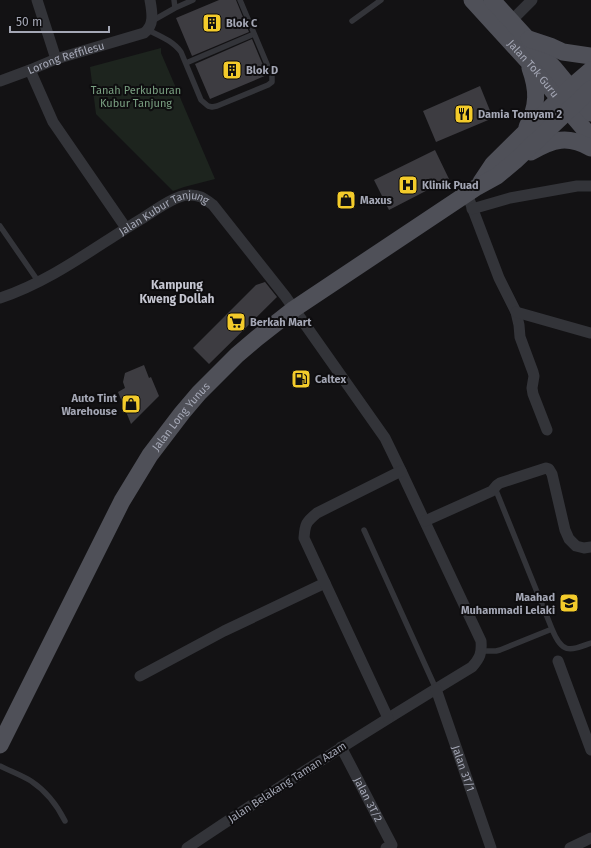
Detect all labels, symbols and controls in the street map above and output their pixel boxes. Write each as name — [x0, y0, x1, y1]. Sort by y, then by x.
scale bar — [10, 8, 109, 34]
building icon: Blok C — [201, 12, 223, 34]
text: 50 m — [16, 15, 42, 29]
place label: Blok C — [226, 17, 258, 30]
street label: Jalan Tok Guru — [505, 37, 561, 100]
street label: Lorong Reffilesu — [26, 39, 106, 77]
building icon: Blok D — [221, 59, 243, 81]
place label: Blok D — [246, 64, 278, 77]
park label: Tanah Perkuburan Kubur Tanjung — [91, 84, 181, 110]
restaurant icon: Damia Tomyam 2 — [453, 103, 475, 125]
place label: Damia Tomyam 2 — [478, 108, 562, 121]
hospital icon: Klinik Puad — [397, 174, 419, 196]
place label: Klinik Puad — [422, 179, 479, 192]
street label: Jalan Kubur Tanjung — [117, 189, 212, 238]
shop icon: Maxus — [335, 189, 357, 211]
place label: Maxus — [360, 194, 392, 207]
district label: Kampung Kweng Dollah — [140, 278, 215, 306]
supermarket icon: Berkah Mart — [225, 311, 247, 333]
place label: Berkah Mart — [250, 316, 312, 329]
fuel station icon: Caltex — [290, 368, 312, 390]
place label: Caltex — [315, 373, 346, 386]
street label: Jalan Long Yunus — [150, 380, 213, 454]
place label: Auto Tint Warehouse — [61, 392, 118, 418]
shop icon: Auto Tint Warehouse — [120, 393, 142, 415]
place label: Maahad Muhammadi Lelaki — [461, 591, 555, 617]
school or university icon: Maahad Muhammadi Lelaki — [558, 592, 580, 614]
street label: Jalan Belakang Taman Azam — [226, 739, 349, 826]
street label: Jalan 3T/1 — [449, 744, 477, 793]
street label: Jalan 3T/2 — [351, 775, 385, 824]

